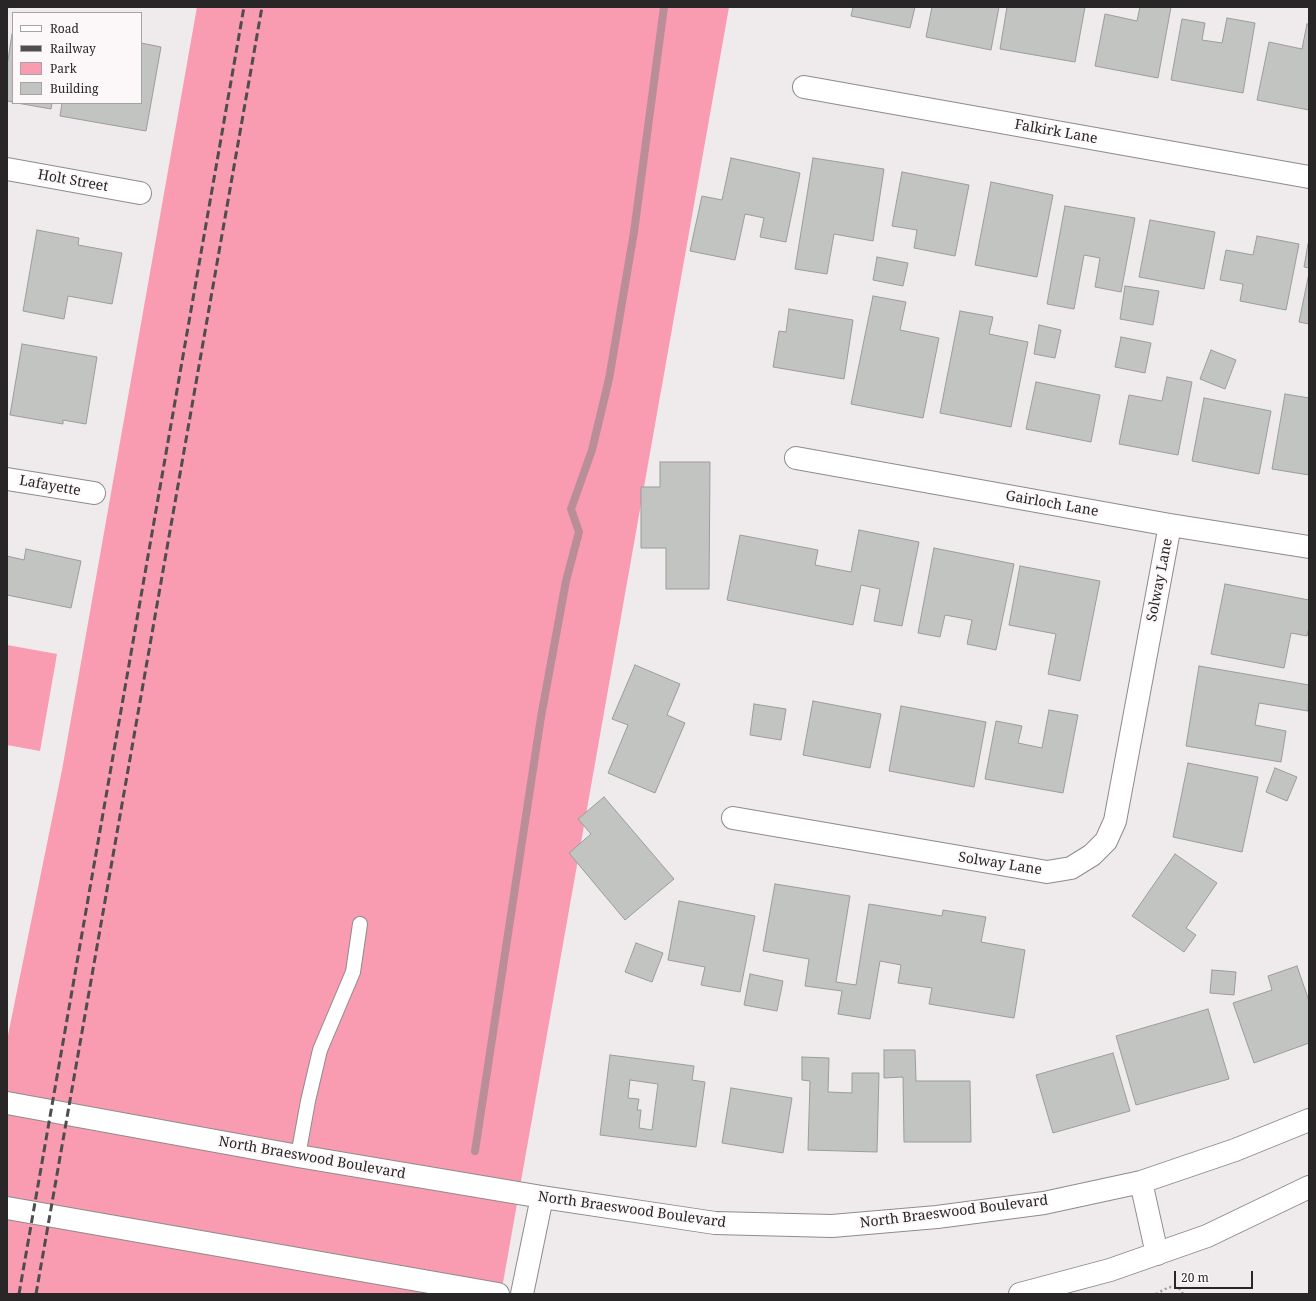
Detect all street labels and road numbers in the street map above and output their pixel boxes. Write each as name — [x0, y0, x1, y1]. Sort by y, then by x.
street label: Falkirk Lane — [1013, 116, 1099, 148]
street label: Holt Street — [37, 167, 109, 195]
street label: Lafayette — [18, 472, 82, 500]
street label: Gairloch Lane — [1004, 488, 1100, 520]
street label: Solway Lane — [1144, 537, 1176, 623]
street label: Solway Lane — [957, 849, 1043, 879]
street label: North Braeswood Boulevard — [217, 1133, 407, 1183]
street label: North Braeswood Boulevard — [537, 1188, 727, 1232]
street label: North Braeswood Boulevard — [859, 1192, 1049, 1232]

